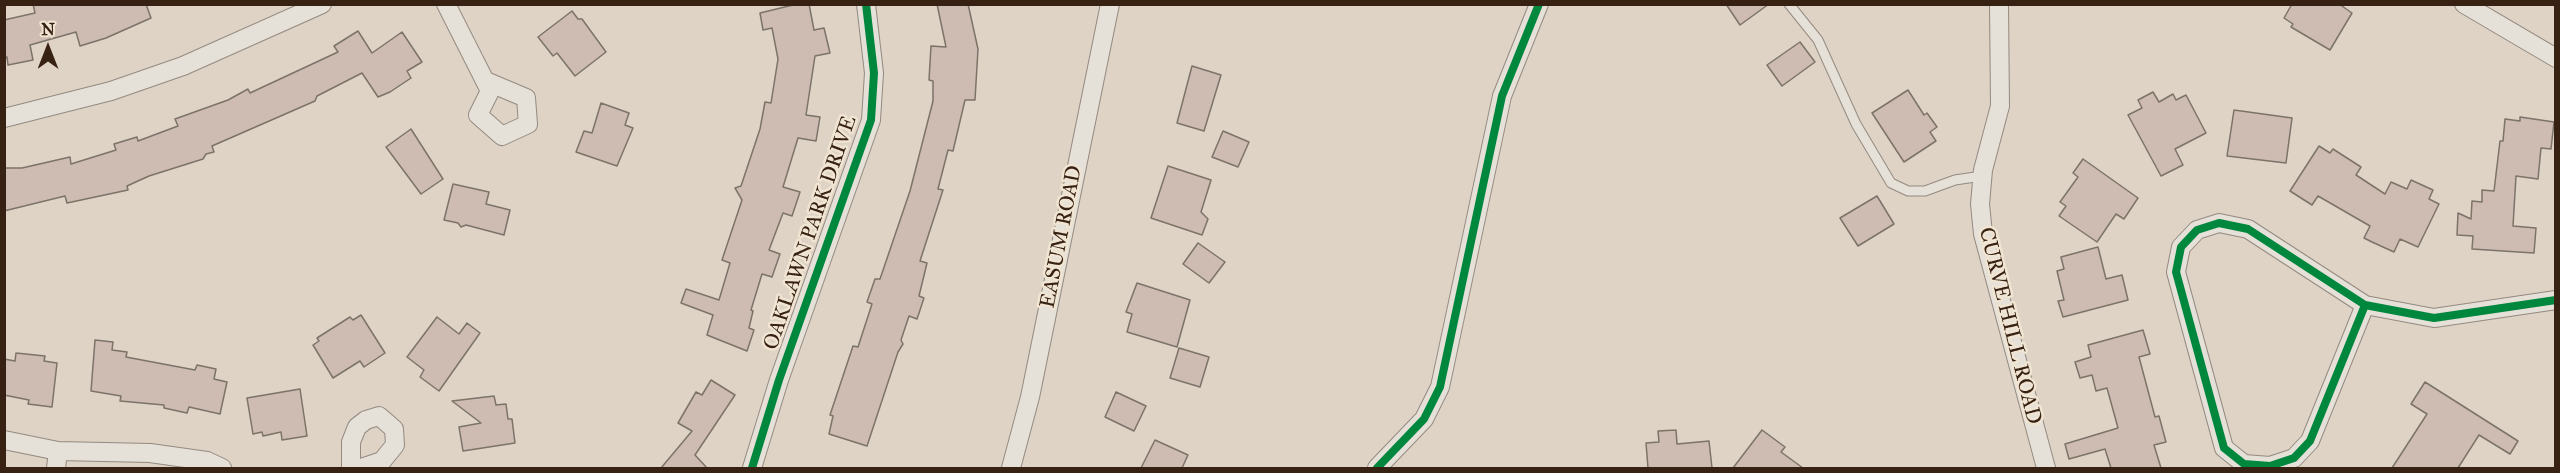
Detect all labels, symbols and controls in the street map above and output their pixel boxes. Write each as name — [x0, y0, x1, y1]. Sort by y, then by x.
north arrow — [18, 18, 78, 78]
text: N — [41, 20, 55, 39]
street label: OAKLAWN PARK DRIVE — [759, 113, 863, 353]
street label: EASUM ROAD — [1036, 164, 1088, 310]
street label: CURVE HILL ROAD — [1972, 225, 2046, 427]

